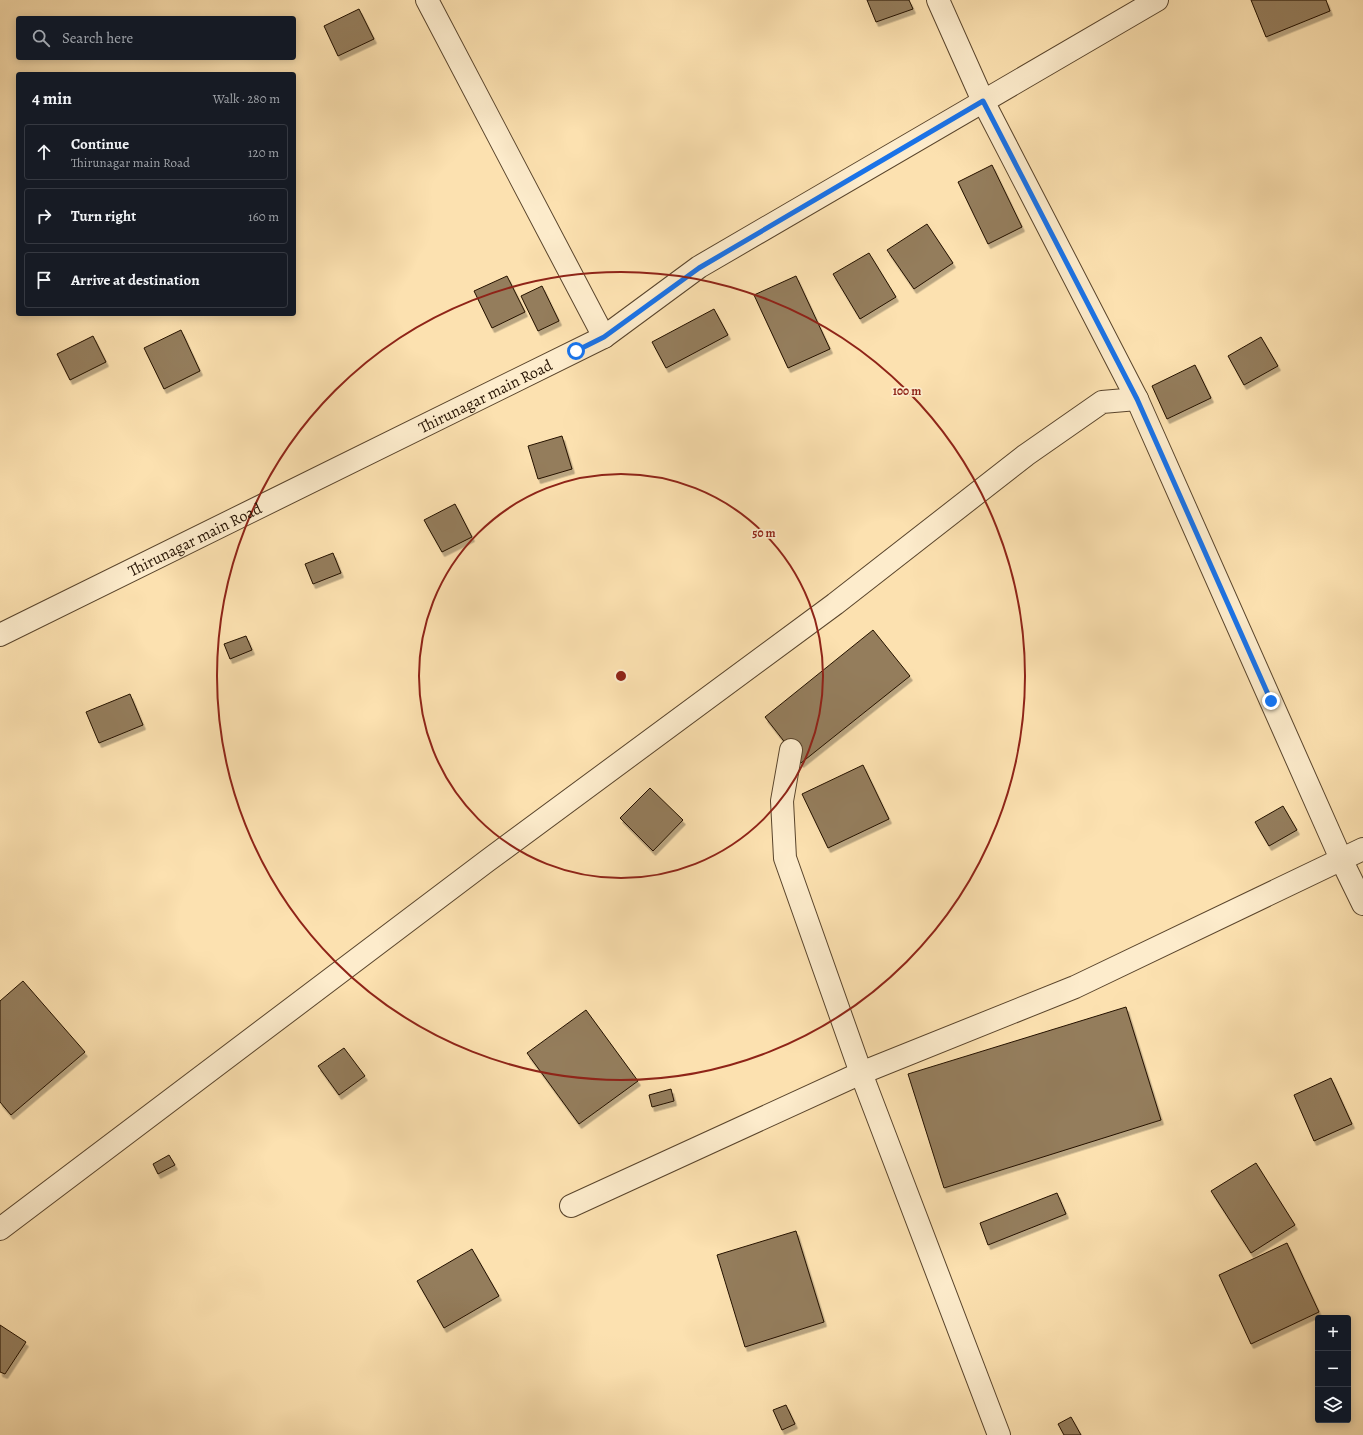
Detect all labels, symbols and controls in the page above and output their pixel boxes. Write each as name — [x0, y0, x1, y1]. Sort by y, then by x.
search box — [16, 16, 296, 60]
icon: search — [30, 27, 52, 49]
text: Search here — [62, 28, 133, 48]
text: 4 min — [32, 87, 72, 110]
text: Walk · 280 m — [213, 90, 280, 107]
text: Continue — [71, 134, 129, 154]
icon: ahead — [33, 141, 55, 163]
text: 120 m — [248, 144, 279, 161]
text: Thirunagar main Road — [71, 154, 190, 171]
icon: right — [33, 205, 55, 227]
text: Turn right — [71, 206, 136, 226]
text: 160 m — [248, 208, 279, 225]
icon: arrive — [33, 269, 55, 291]
text: Arrive at destination — [71, 270, 200, 290]
route start — [567, 342, 585, 360]
street label: Thirunagar main Road — [415, 354, 557, 439]
text: 100 m — [893, 383, 921, 399]
street label: Thirunagar main Road — [124, 497, 266, 582]
text: 50 m — [752, 525, 776, 541]
centre of rings — [614, 669, 628, 683]
route end — [1262, 692, 1280, 710]
map controls — [1315, 1315, 1351, 1423]
button: + — [1315, 1315, 1351, 1351]
button: − — [1315, 1351, 1351, 1387]
button: layers — [1315, 1387, 1351, 1423]

